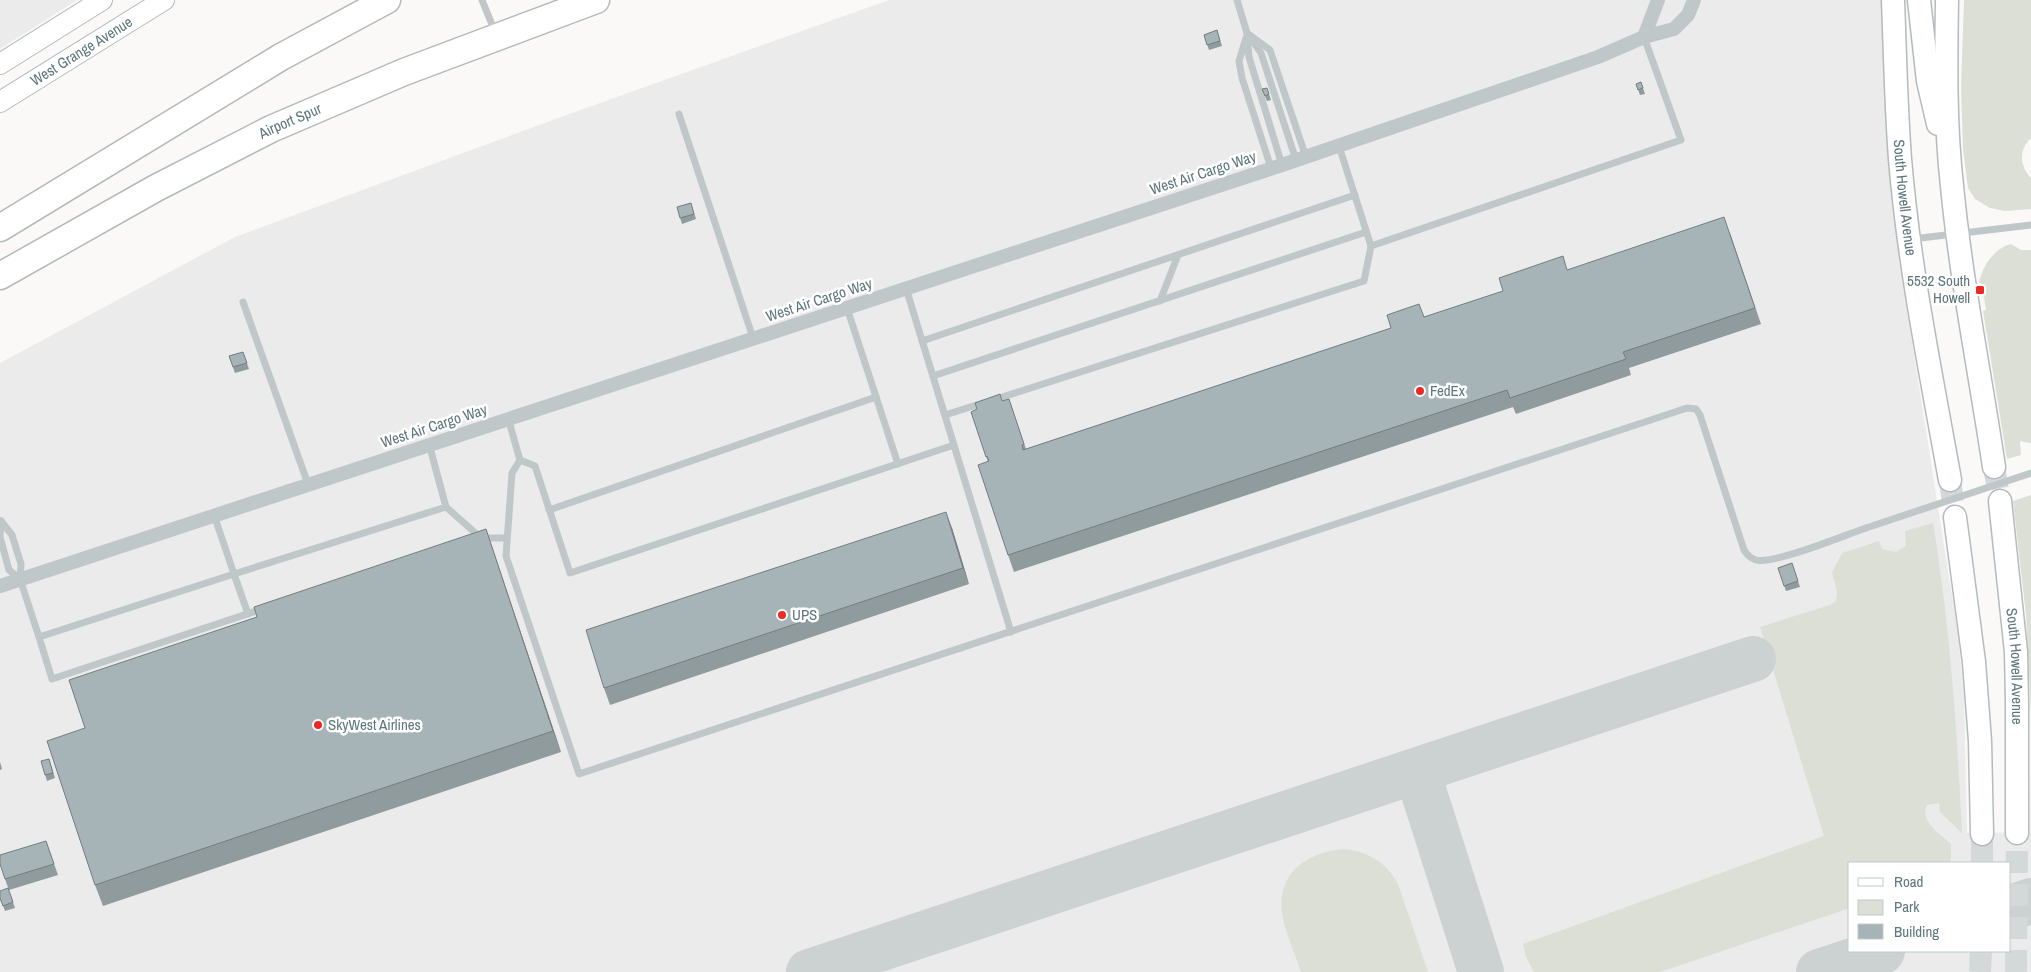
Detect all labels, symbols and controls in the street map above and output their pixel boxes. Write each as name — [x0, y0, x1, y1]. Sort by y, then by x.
street label: West Grange Avenue — [26, 11, 136, 91]
street label: Airport Spur — [254, 98, 324, 144]
street label: South Howell Avenue — [1889, 139, 1922, 257]
street label: West Air Cargo Way — [1147, 145, 1260, 200]
place label: 5532 South Howell — [1907, 270, 1970, 308]
street label: West Air Cargo Way — [763, 272, 876, 327]
marker: 5532 South Howell — [1974, 284, 1986, 296]
place label: FedEx — [1430, 380, 1466, 401]
marker: FedEx — [1414, 385, 1426, 397]
street label: West Air Cargo Way — [378, 398, 491, 453]
place label: UPS — [792, 604, 817, 625]
street label: South Howell Avenue — [2001, 607, 2028, 725]
marker: UPS — [776, 609, 788, 621]
place label: SkyWest Airlines — [328, 714, 421, 735]
marker: SkyWest Airlines — [312, 719, 324, 731]
legend — [1848, 862, 2011, 952]
text: Road — [1894, 871, 1923, 892]
text: Park — [1894, 896, 1920, 917]
text: Building — [1894, 921, 1939, 942]

